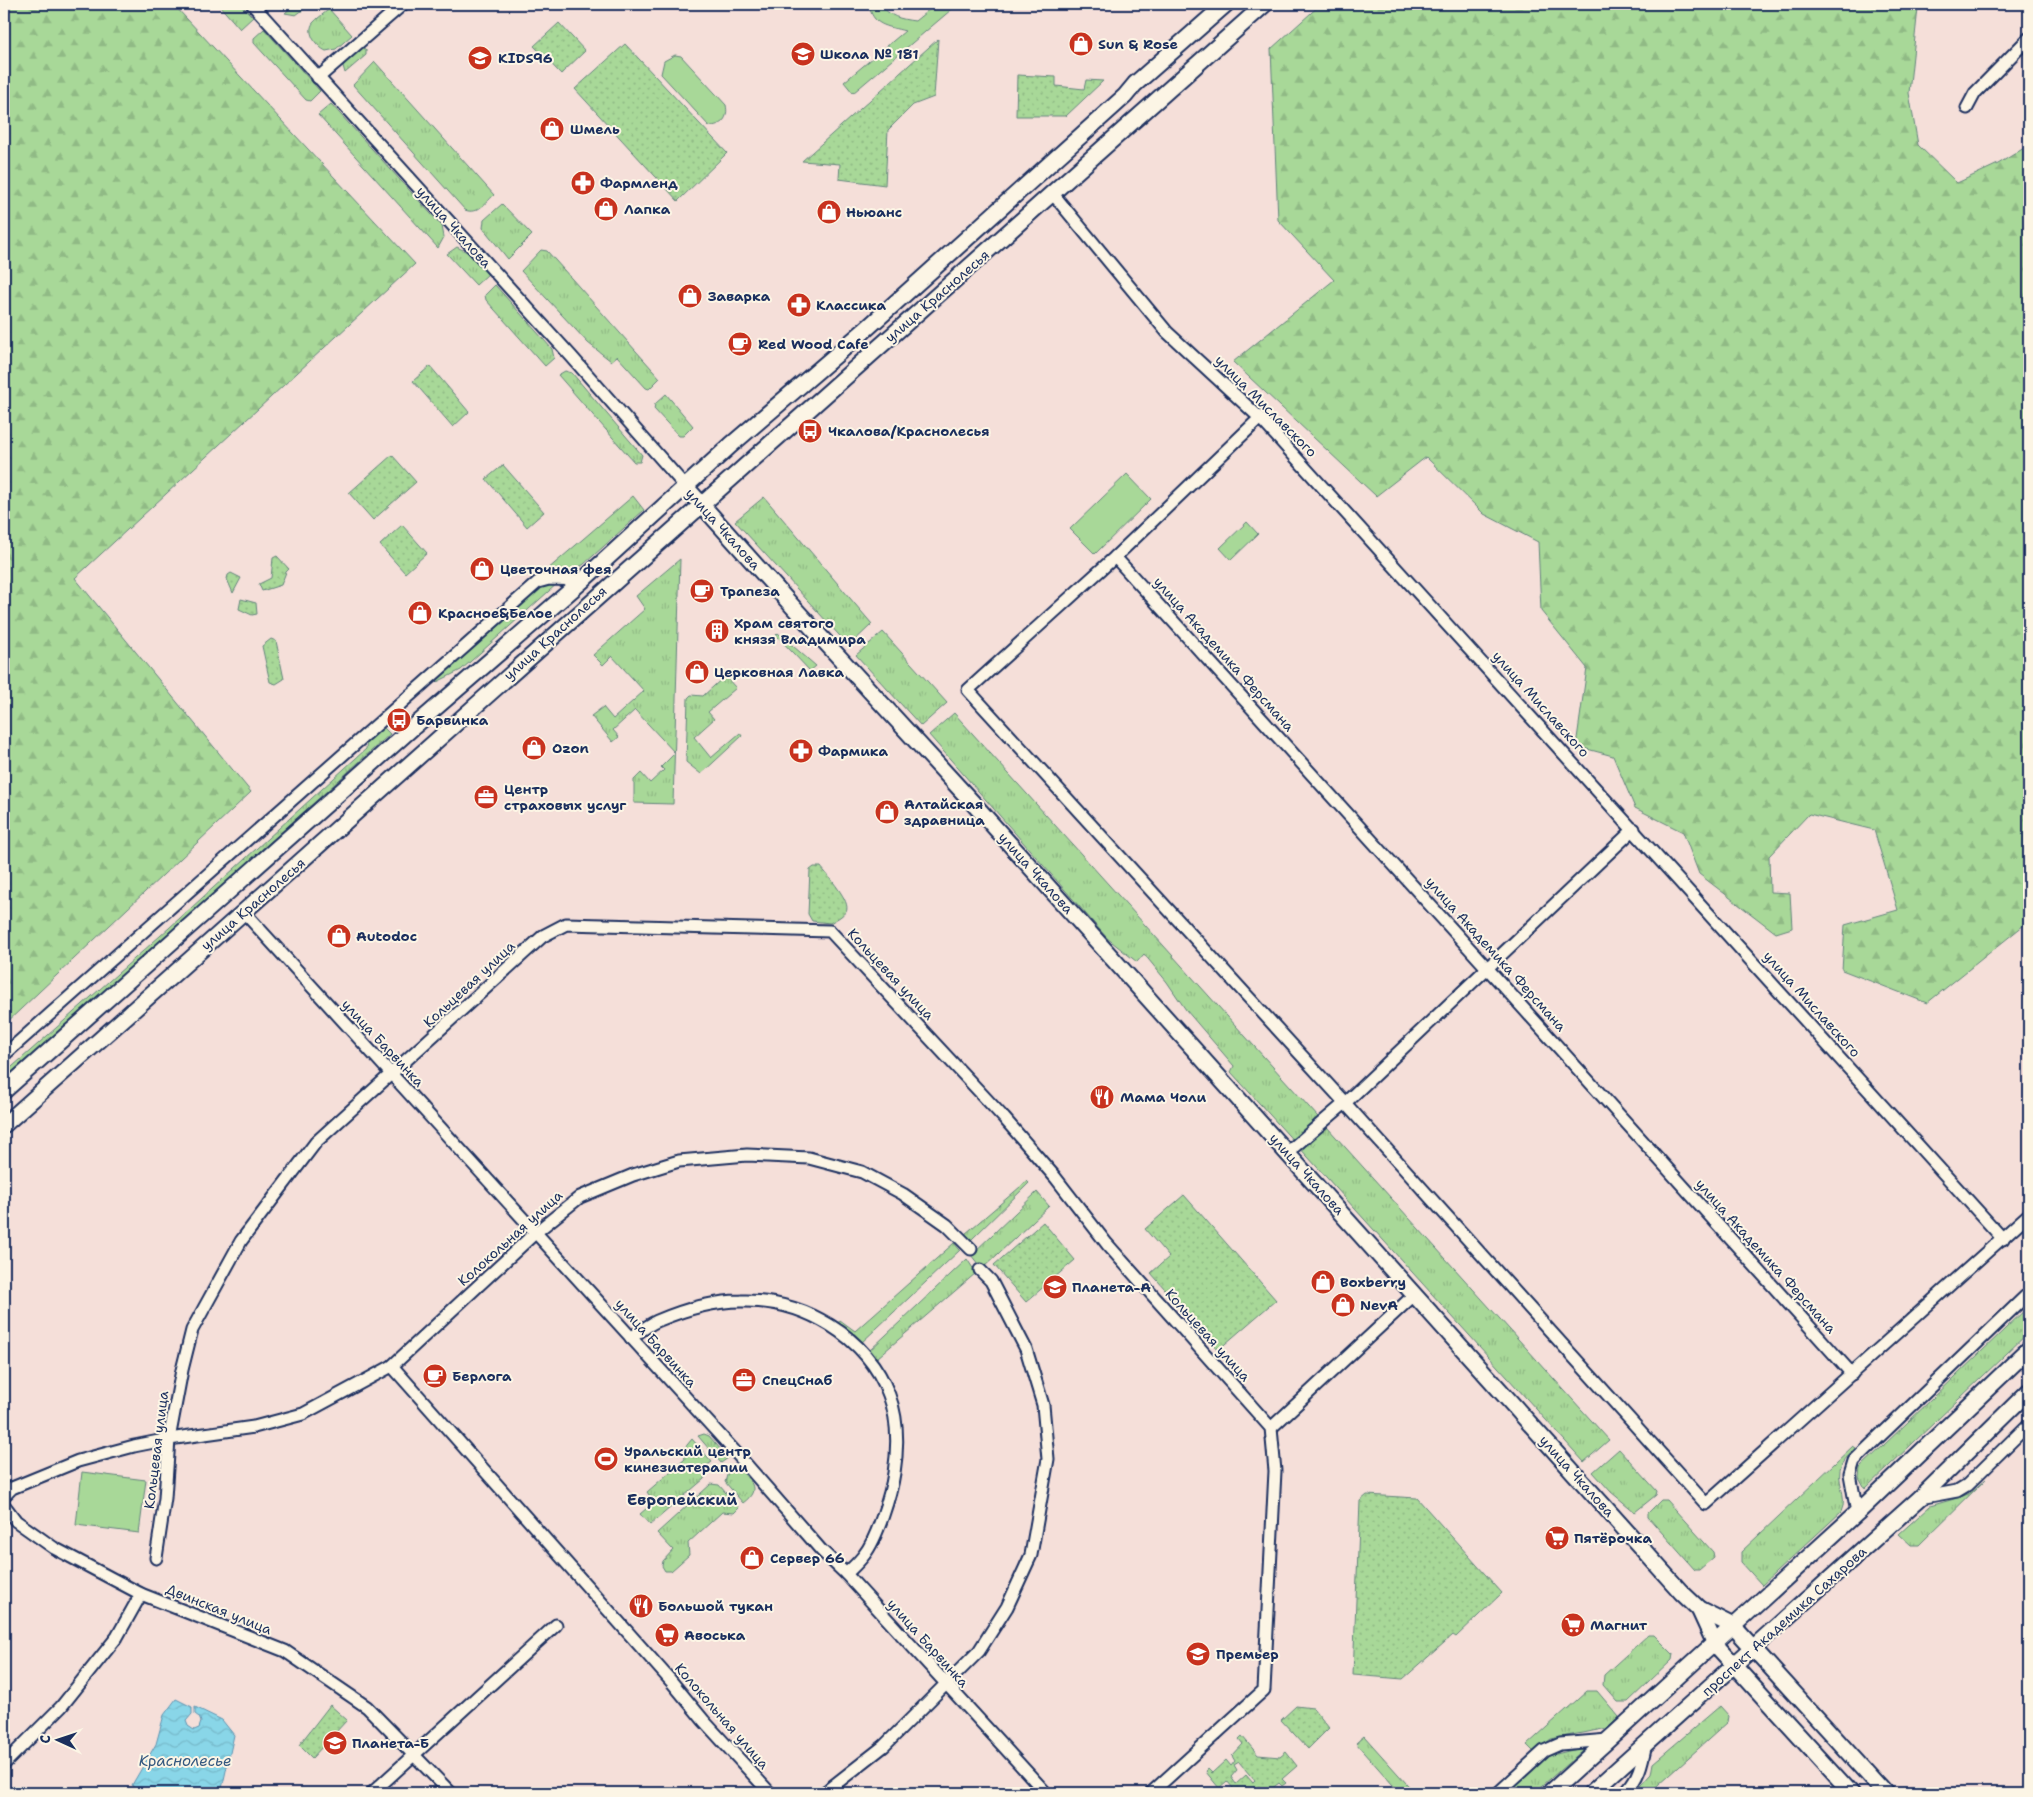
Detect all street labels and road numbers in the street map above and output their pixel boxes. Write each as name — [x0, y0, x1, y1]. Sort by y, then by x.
street label: улица Чкалова — [413, 182, 496, 272]
street label: улица Краснолесья — [881, 246, 993, 346]
street label: улица Миславского — [1211, 351, 1321, 461]
street label: улица Чкалова — [682, 484, 765, 574]
street label: улица Академика Ферсмана — [1150, 573, 1298, 735]
street label: улица Краснолесья — [500, 582, 610, 684]
street label: улица Миславского — [1488, 647, 1594, 761]
street label: улица Чкалова — [995, 828, 1078, 918]
street label: улица Краснолесья — [197, 854, 309, 954]
street label: улица Академика Ферсмана — [1422, 873, 1570, 1035]
street label: Кольцевая улица — [844, 924, 938, 1024]
street label: Кольцевая улица — [419, 937, 519, 1031]
street label: улица Миславского — [1759, 947, 1865, 1061]
street label: улица Барвинка — [338, 995, 428, 1091]
street label: улица Чкалова — [1266, 1129, 1349, 1219]
street label: улица Академика Ферсмана — [1692, 1175, 1840, 1337]
street label: Колокольная улица — [454, 1186, 566, 1290]
street label: Кольцевая улица — [1162, 1285, 1255, 1385]
street label: улица Барвинка — [611, 1295, 701, 1391]
street label: Кольцевая улица — [140, 1390, 172, 1510]
street label: улица Чкалова — [1536, 1431, 1619, 1521]
street label: проспект Академика Сахарова — [1698, 1542, 1870, 1700]
street label: Двинская улица — [163, 1580, 275, 1639]
street label: улица Барвинка — [883, 1595, 973, 1691]
street label: Колокольная улица — [671, 1659, 773, 1773]

